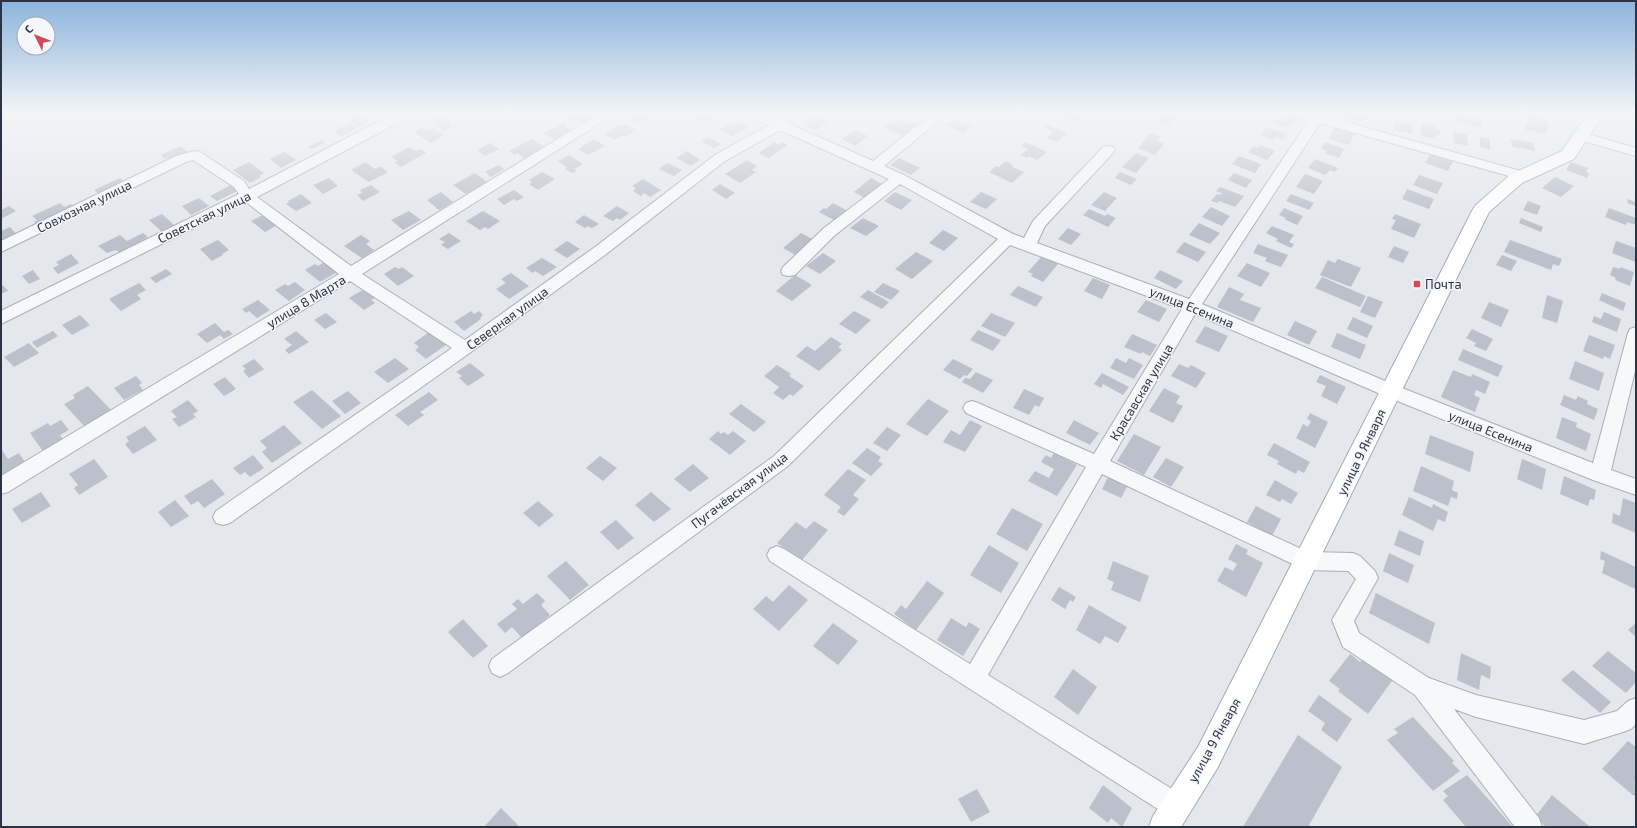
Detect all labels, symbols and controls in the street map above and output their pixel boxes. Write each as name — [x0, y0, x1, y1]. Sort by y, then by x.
north arrow — [16, 16, 56, 56]
text: С — [21, 22, 36, 36]
street label: Совхозная улица — [34, 176, 134, 236]
street label: Советская улица — [155, 188, 253, 246]
street label: улица 8 Марта — [263, 271, 349, 331]
place label: Почта — [1425, 276, 1462, 292]
marker: Почта — [1412, 279, 1422, 289]
street label: Северная улица — [463, 283, 551, 353]
street label: улица Есенина — [1147, 283, 1237, 331]
street label: Красавская улица — [1106, 341, 1176, 443]
street label: улица 9 Января — [1333, 406, 1389, 498]
street label: улица Есенина — [1446, 407, 1536, 455]
street label: Пугачёвская улица — [688, 448, 790, 532]
street label: улица 9 Января — [1184, 695, 1244, 785]

